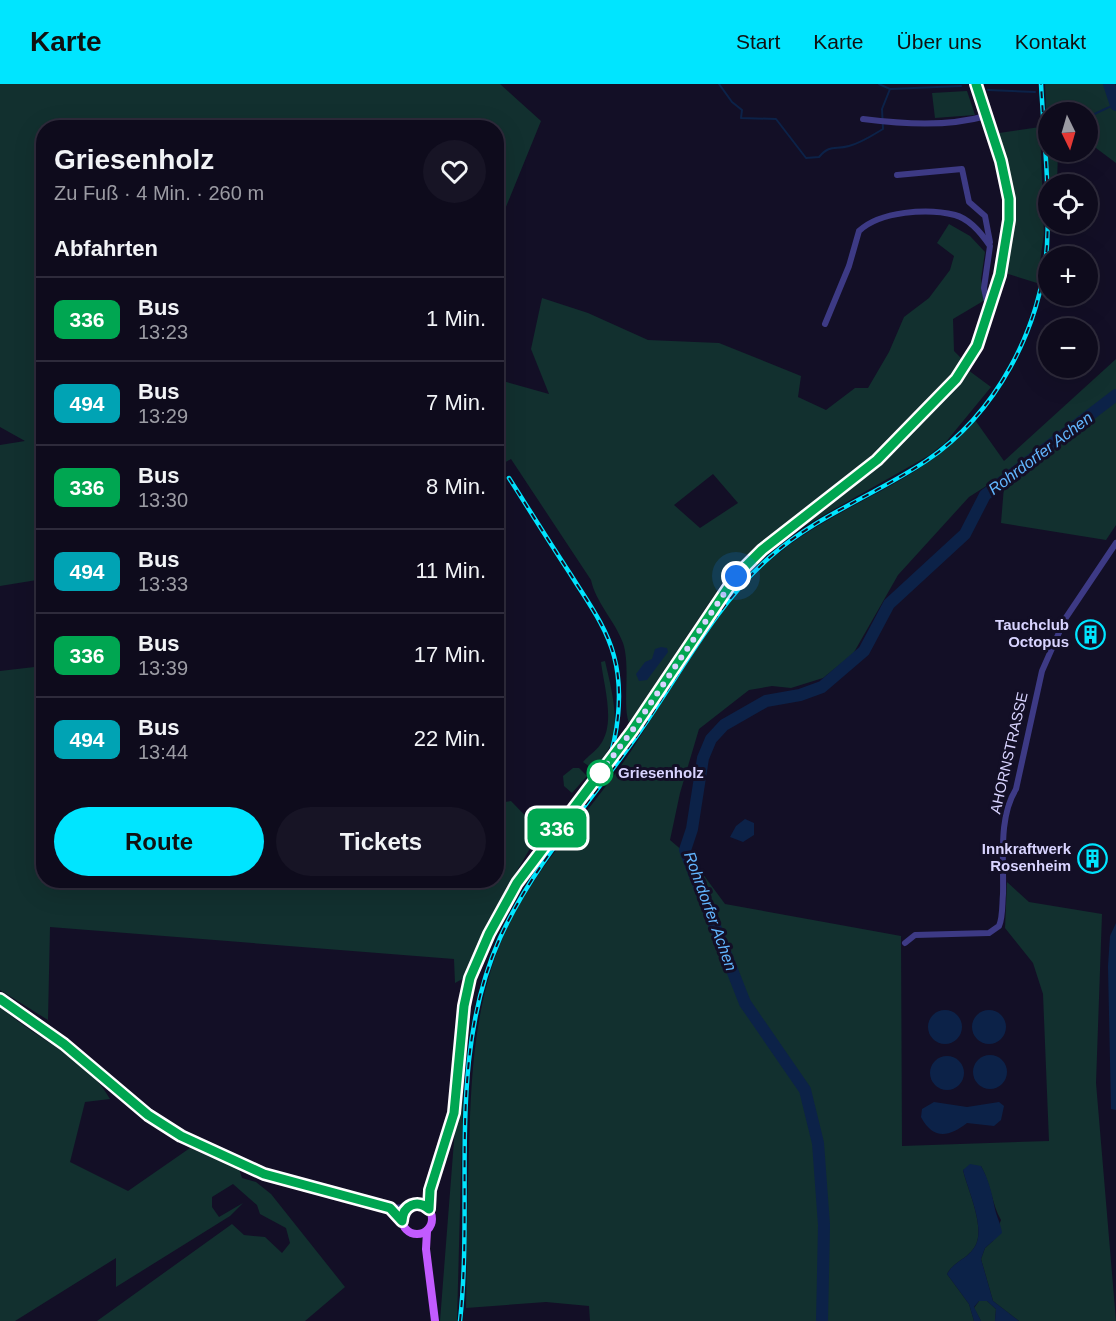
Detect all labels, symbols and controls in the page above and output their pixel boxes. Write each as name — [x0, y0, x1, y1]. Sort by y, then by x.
text: Karte — [30, 26, 102, 57]
text: Start — [736, 30, 780, 53]
text: Karte — [813, 30, 864, 53]
text: Über uns — [897, 30, 982, 53]
text: Kontakt — [1015, 30, 1086, 53]
north arrow — [1038, 102, 1098, 162]
map controls — [1038, 102, 1098, 378]
button: heart — [423, 140, 486, 203]
text: Griesenholz — [54, 144, 214, 175]
button: locate — [1038, 174, 1098, 234]
text: Zu Fuß · 4 Min. · 260 m — [54, 182, 264, 204]
text: Abfahrten — [54, 236, 158, 261]
button: + — [1038, 246, 1098, 306]
text: Bus — [138, 295, 180, 320]
text: 1 Min. — [426, 306, 486, 331]
text: 336 — [69, 308, 105, 331]
button: − — [1038, 318, 1098, 378]
text: 13:23 — [138, 321, 188, 343]
text: Bus — [138, 379, 180, 404]
text: 7 Min. — [426, 390, 486, 415]
text: 494 — [69, 392, 105, 415]
text: 13:29 — [138, 405, 188, 427]
water label: Rohrdorfer Achen — [985, 409, 1096, 498]
text: Bus — [138, 463, 180, 488]
text: 8 Min. — [426, 474, 486, 499]
text: 336 — [69, 476, 105, 499]
text: 13:30 — [138, 489, 188, 511]
text: Bus — [138, 547, 180, 572]
text: 11 Min. — [415, 558, 486, 583]
text: 494 — [69, 560, 105, 583]
your location — [721, 561, 751, 591]
text: 13:33 — [138, 573, 188, 595]
place label: Tauchclub Octopus — [995, 616, 1069, 650]
building icon: Tauchclub Octopus — [1074, 618, 1106, 650]
text: Bus — [138, 631, 180, 656]
text: 17 Min. — [414, 642, 486, 667]
text: 336 — [69, 644, 105, 667]
text: 13:39 — [138, 657, 188, 679]
street label: AHORNSTRASSE — [986, 690, 1031, 815]
text: Bus — [138, 715, 180, 740]
text: 22 Min. — [414, 726, 486, 751]
text: 494 — [69, 728, 105, 751]
text: 13:44 — [138, 741, 188, 763]
marker: Griesenholz — [587, 760, 613, 786]
place label: Griesenholz — [618, 764, 704, 781]
button: Route — [54, 807, 264, 876]
button: Tickets — [276, 807, 486, 876]
line badge: 336 — [522, 808, 592, 848]
text: 336 — [539, 817, 575, 840]
place label: Innkraftwerk Rosenheim — [982, 840, 1072, 874]
building icon: Innkraftwerk Rosenheim — [1076, 842, 1108, 874]
water label: Rohrdorfer Achen — [681, 849, 740, 973]

